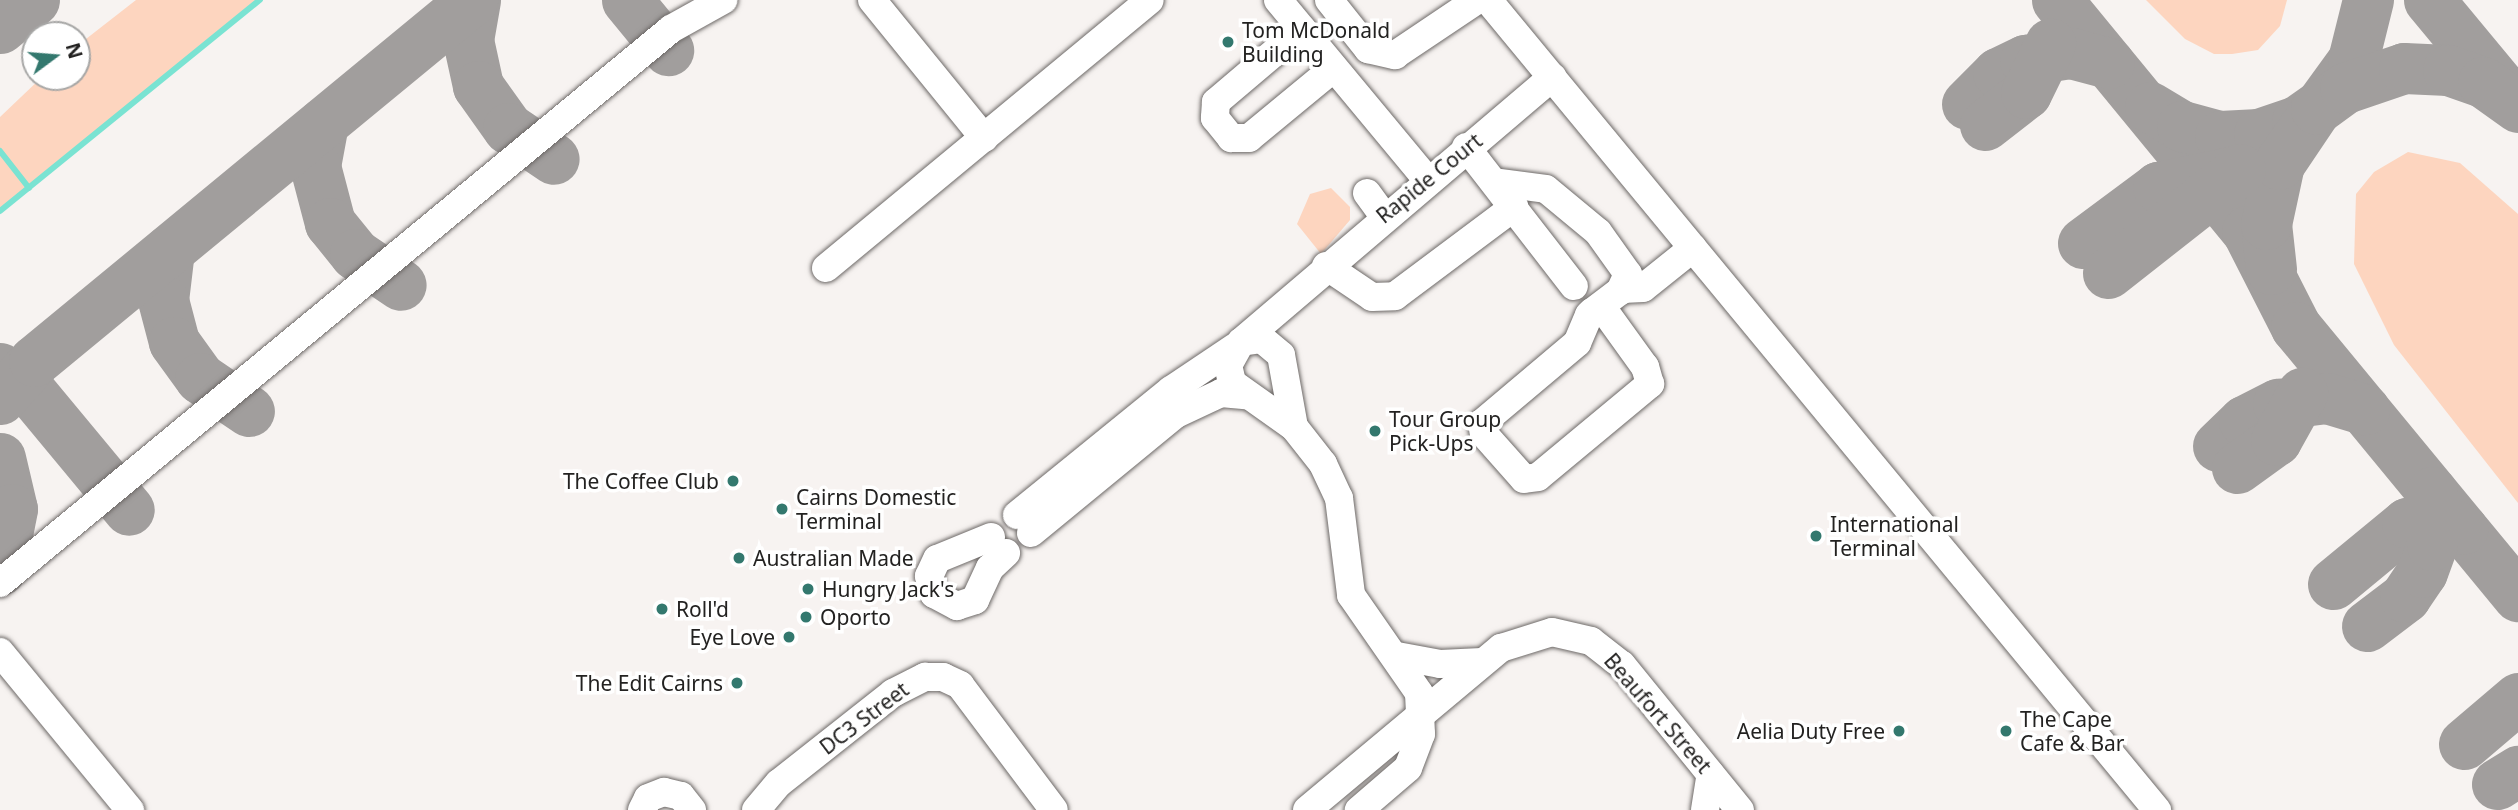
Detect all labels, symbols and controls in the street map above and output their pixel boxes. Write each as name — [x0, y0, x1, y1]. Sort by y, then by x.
place label: Tom McDonald Building — [1242, 17, 1390, 67]
north arrow — [21, 21, 91, 91]
marker: Tom McDonald Building — [1220, 34, 1236, 50]
text: N — [60, 40, 89, 62]
street label: Rapide Court — [1371, 128, 1487, 228]
place label: Tour Group Pick-Ups — [1389, 406, 1501, 456]
marker: Tour Group Pick-Ups — [1367, 423, 1383, 439]
place label: The Coffee Club — [563, 468, 719, 494]
marker: The Coffee Club — [725, 473, 741, 489]
place label: Cairns Domestic Terminal — [796, 484, 956, 534]
marker: Cairns Domestic Terminal — [774, 501, 790, 517]
place label: International Terminal — [1830, 511, 1959, 561]
marker: International Terminal — [1808, 528, 1824, 544]
place label: Australian Made — [753, 545, 914, 571]
marker: Australian Made — [731, 550, 747, 566]
place label: Hungry Jack's — [822, 576, 954, 602]
marker: Hungry Jack's — [800, 581, 816, 597]
place label: Roll'd — [676, 596, 729, 622]
marker: Roll'd — [654, 601, 670, 617]
place label: Oporto — [820, 604, 891, 630]
marker: Oporto — [798, 609, 814, 625]
place label: Eye Love — [690, 624, 775, 650]
marker: Eye Love — [781, 629, 797, 645]
street label: Beaufort Street — [1599, 648, 1717, 778]
place label: The Edit Cairns — [576, 670, 723, 696]
marker: The Edit Cairns — [729, 675, 745, 691]
street label: DC3 Street — [815, 676, 913, 760]
place label: The Cape Cafe & Bar — [2020, 706, 2125, 756]
place label: Aelia Duty Free — [1737, 718, 1885, 744]
marker: Aelia Duty Free — [1891, 723, 1907, 739]
marker: The Cape Cafe & Bar — [1998, 723, 2014, 739]

